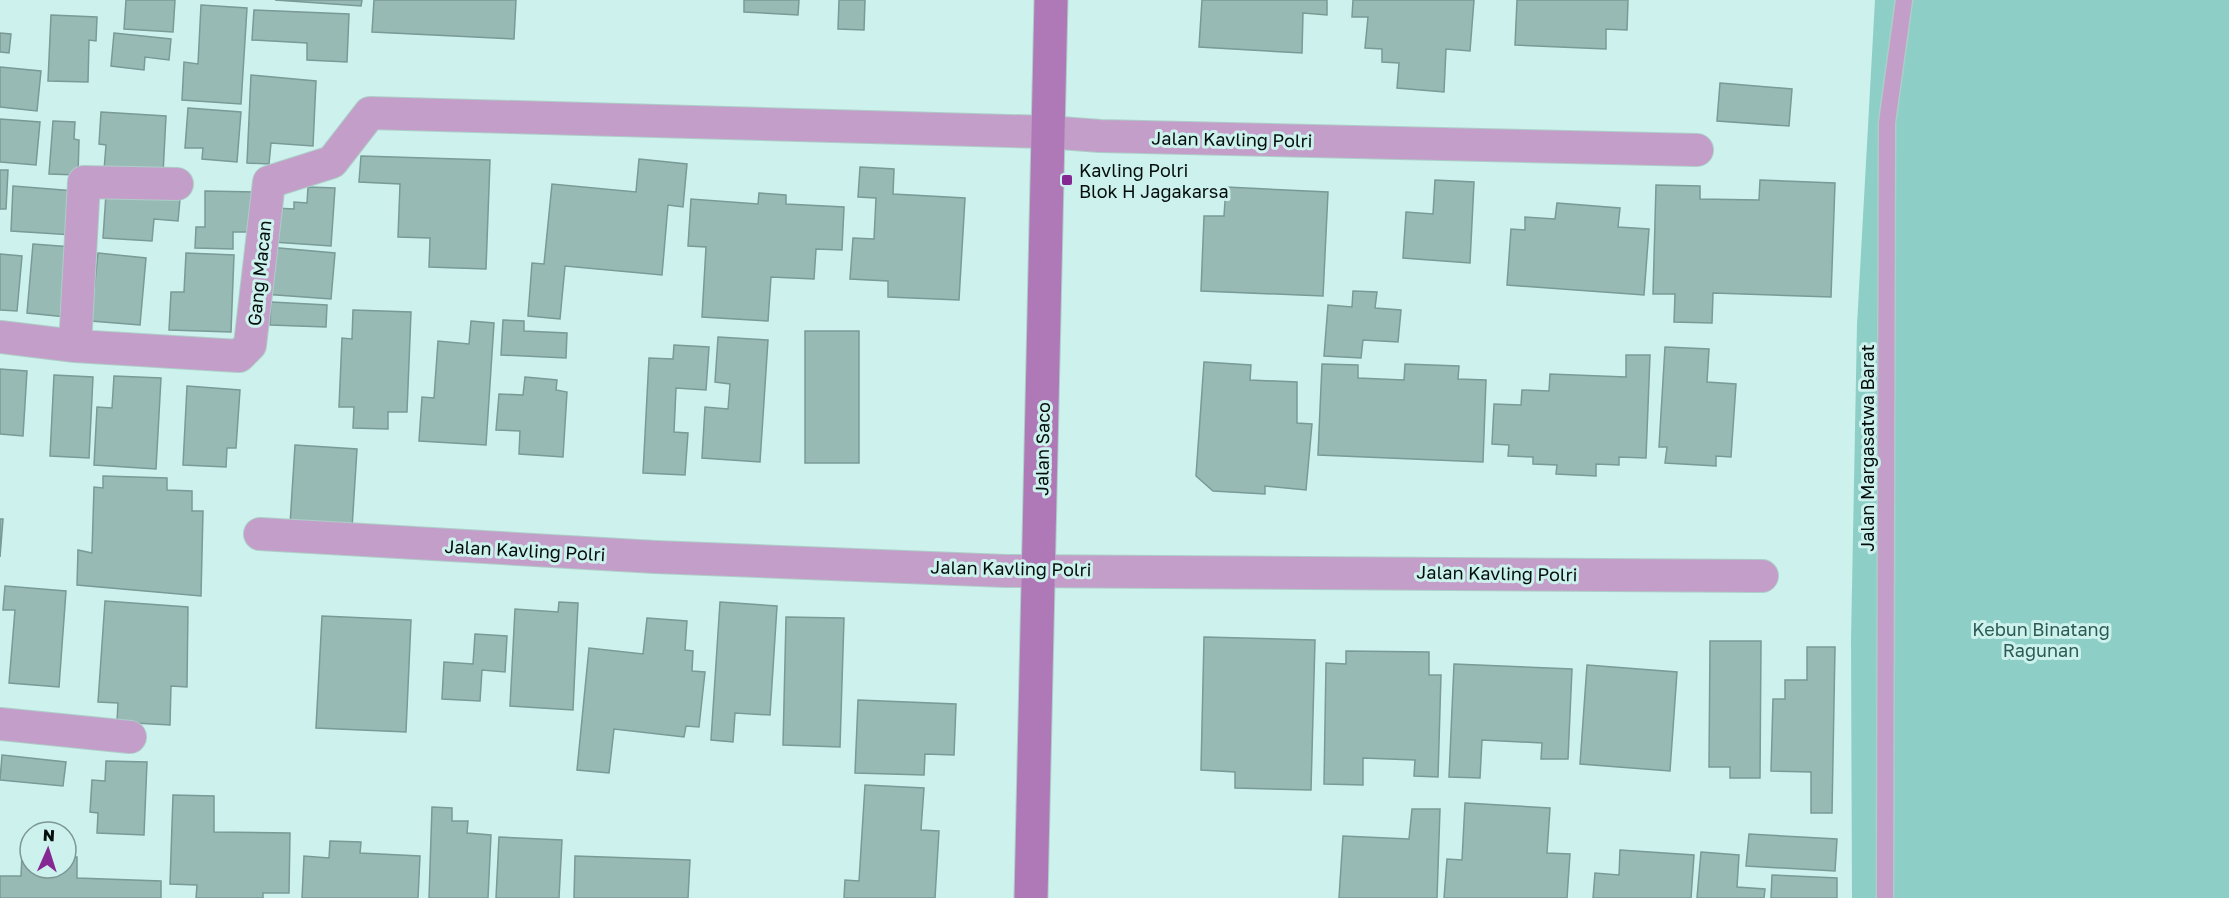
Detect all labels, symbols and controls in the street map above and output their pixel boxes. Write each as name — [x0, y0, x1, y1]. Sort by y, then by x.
street label: Jalan Kavling Polri — [1151, 127, 1313, 151]
place label: Kavling Polri Blok H Jagakarsa — [1079, 159, 1229, 202]
marker: Kavling Polri Blok H Jagakarsa — [1060, 173, 1074, 187]
street label: Gang Macan — [243, 219, 275, 327]
street label: Jalan Margasatwa Barat — [1856, 344, 1878, 552]
street label: Jalan Saco — [1030, 402, 1054, 496]
street label: Jalan Kavling Polri — [444, 535, 606, 565]
street label: Jalan Kavling Polri — [930, 556, 1092, 580]
street label: Jalan Kavling Polri — [1416, 561, 1578, 585]
park label: Kebun Binatang Ragunan — [1972, 618, 2110, 661]
north arrow — [18, 820, 78, 880]
text: N — [42, 825, 55, 845]

